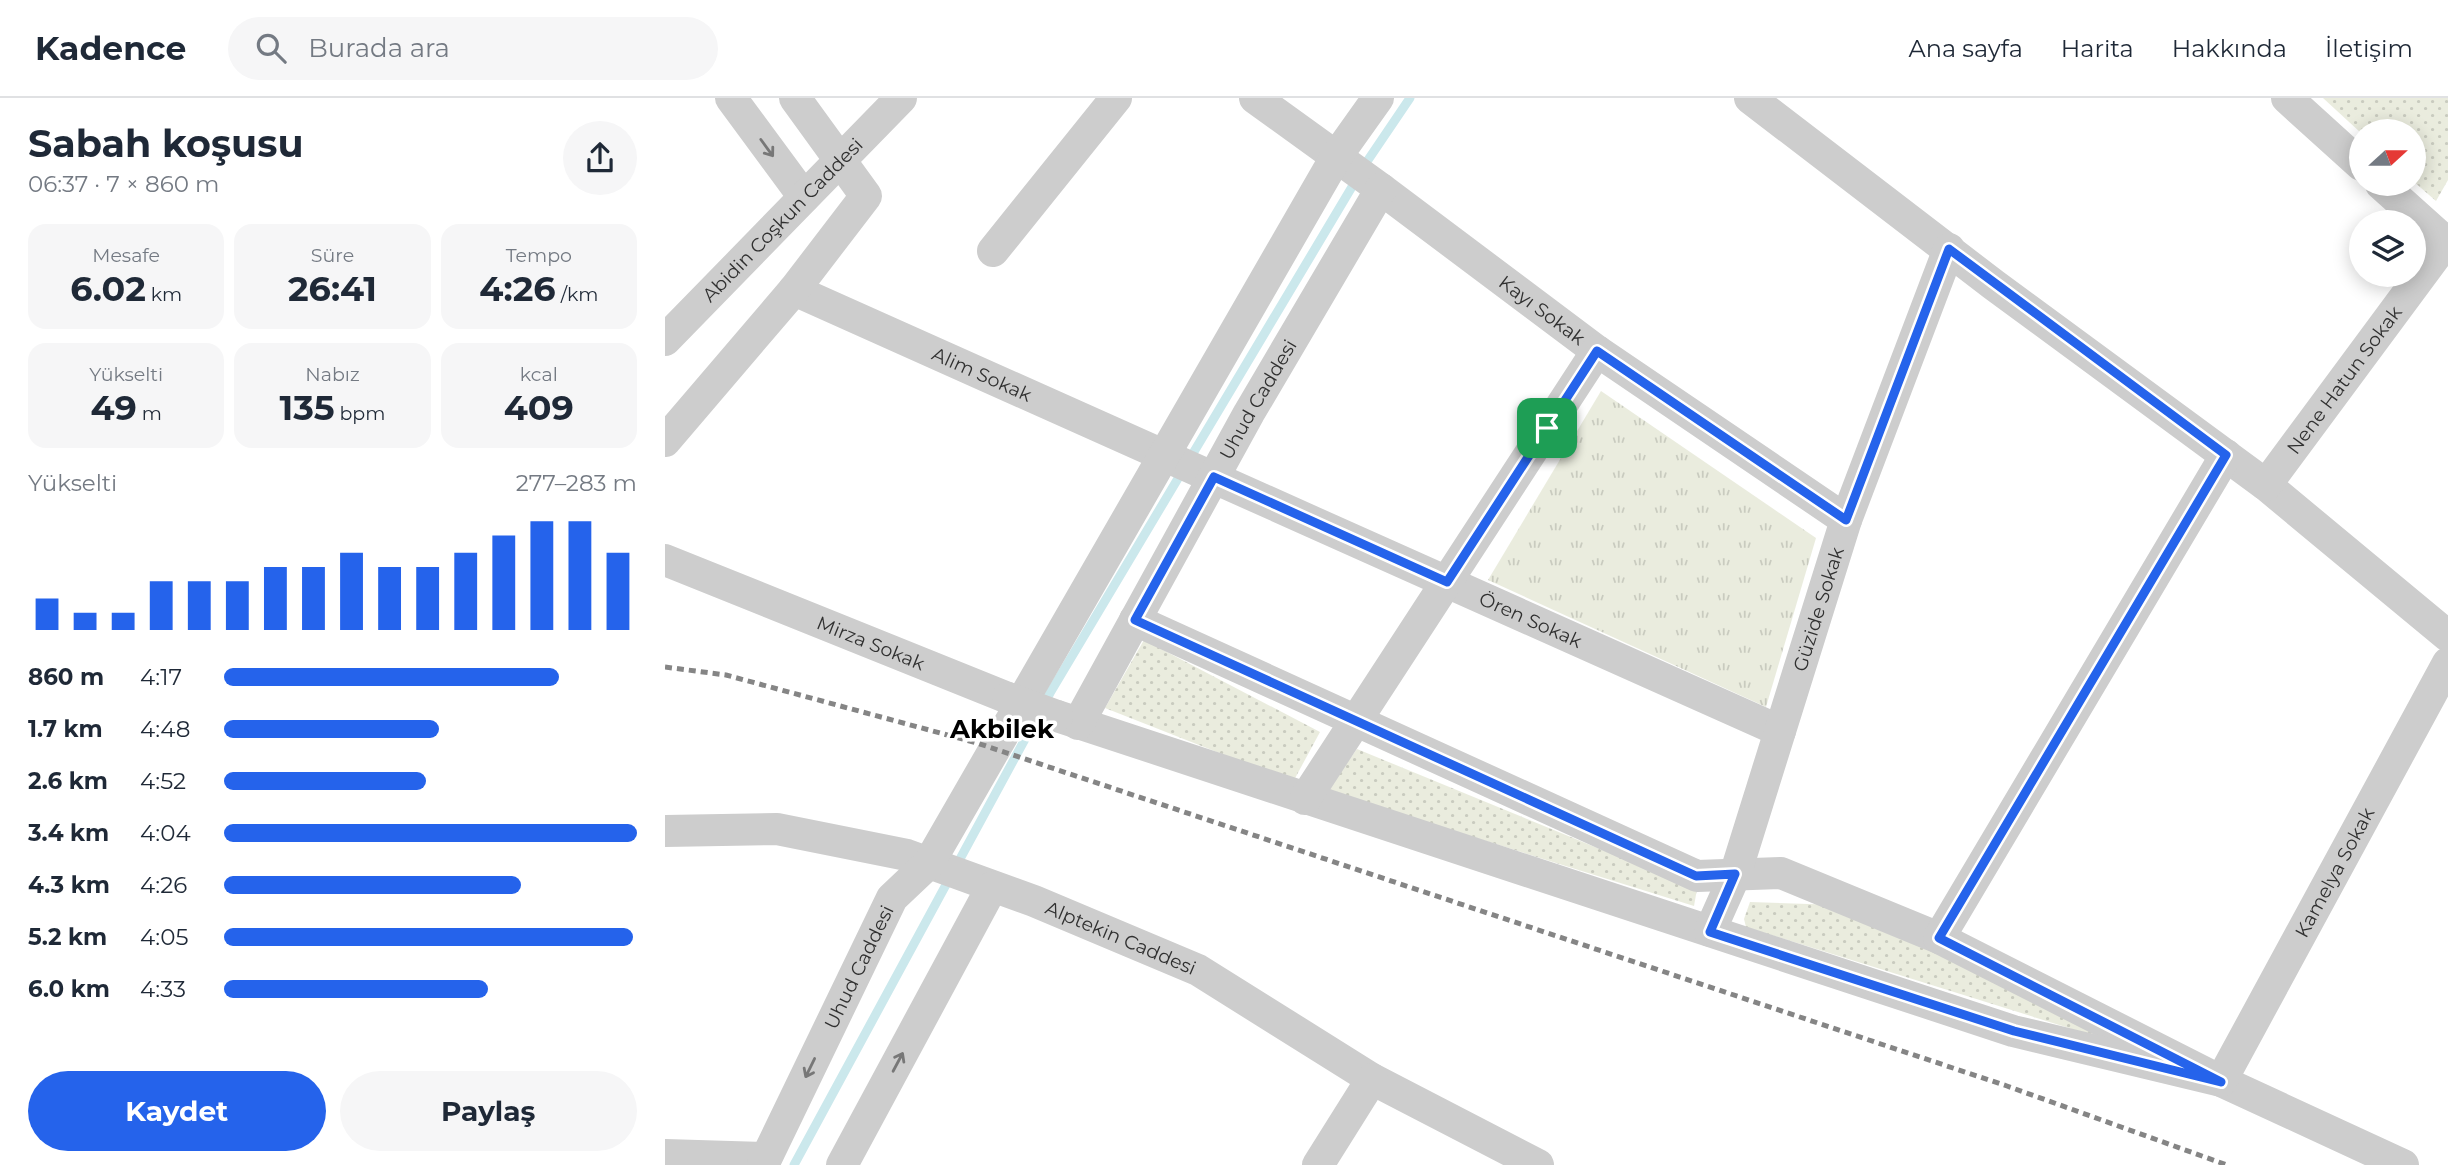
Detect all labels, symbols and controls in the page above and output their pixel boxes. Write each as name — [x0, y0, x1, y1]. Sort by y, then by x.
search box — [228, 17, 718, 80]
text: Kadence — [35, 28, 186, 68]
icon: search — [252, 29, 290, 67]
text: Burada ara — [308, 32, 450, 64]
text: Ana sayfa — [1908, 34, 2023, 63]
text: Harita — [2061, 34, 2134, 63]
text: Hakkında — [2172, 34, 2287, 63]
text: İletişim — [2325, 34, 2413, 63]
north arrow — [2349, 119, 2425, 196]
map controls — [2349, 119, 2426, 287]
text: Sabah koşusu — [28, 120, 304, 167]
button: share — [563, 121, 637, 195]
street label: Abidin Coşkun Caddesi — [697, 133, 867, 306]
one-way arrow — [760, 138, 775, 156]
text: 06:37 · 7 × 860 m — [28, 170, 219, 198]
button: layers — [2349, 210, 2426, 287]
text: Mesafe — [92, 244, 160, 267]
text: Süre — [311, 244, 354, 267]
text: Tempo — [506, 244, 572, 267]
text: 6.02 — [70, 267, 146, 310]
text: 26:41 — [288, 267, 377, 310]
text: 4:26 — [479, 267, 556, 310]
street label: Kayı Sokak — [1495, 270, 1590, 350]
text: km — [146, 283, 182, 306]
text: /km — [556, 283, 599, 306]
street label: Nene Hatun Sokak — [2282, 301, 2407, 458]
street label: Uhud Caddesi — [1214, 335, 1301, 464]
street label: Alim Sokak — [929, 342, 1036, 407]
text: Yükselti — [89, 363, 163, 386]
text: Nabız — [305, 363, 360, 386]
text: kcal — [520, 363, 558, 386]
text: 49 — [90, 386, 137, 429]
text: 135 — [280, 386, 335, 429]
text: 409 — [504, 386, 574, 429]
pin — [1517, 398, 1577, 458]
text: m — [137, 402, 162, 425]
text: bpm — [335, 402, 385, 425]
icon: arrive — [1528, 409, 1566, 447]
text: Yükselti — [28, 469, 117, 497]
text: 277–283 m — [516, 469, 637, 497]
street label: Güzide Sokak — [1788, 543, 1849, 674]
street label: Ören Sokak — [1476, 587, 1586, 653]
street label: Mirza Sokak — [814, 611, 929, 675]
text: 860 m — [28, 663, 104, 691]
text: 4:17 — [140, 663, 182, 691]
district label: Akbilek — [949, 713, 1055, 745]
text: 1.7 km — [28, 715, 103, 743]
text: 4:48 — [140, 715, 190, 743]
text: 2.6 km — [28, 767, 108, 795]
text: 4:52 — [140, 767, 186, 795]
street label: Kamelya Sokak — [2290, 803, 2379, 941]
text: 3.4 km — [28, 819, 109, 847]
text: 4:04 — [140, 819, 191, 847]
text: 4.3 km — [28, 871, 110, 899]
text: 4:26 — [140, 871, 187, 899]
street label: Alptekin Caddesi — [1042, 896, 1200, 979]
street label: Uhud Caddesi — [819, 901, 898, 1033]
text: 5.2 km — [28, 923, 107, 951]
text: 4:05 — [140, 923, 188, 951]
text: 6.0 km — [28, 975, 110, 1003]
text: 4:33 — [140, 975, 186, 1003]
one-way arrow — [892, 1052, 905, 1073]
one-way arrow — [802, 1057, 816, 1078]
button: Kaydet — [28, 1071, 326, 1151]
button: Paylaş — [340, 1071, 637, 1151]

